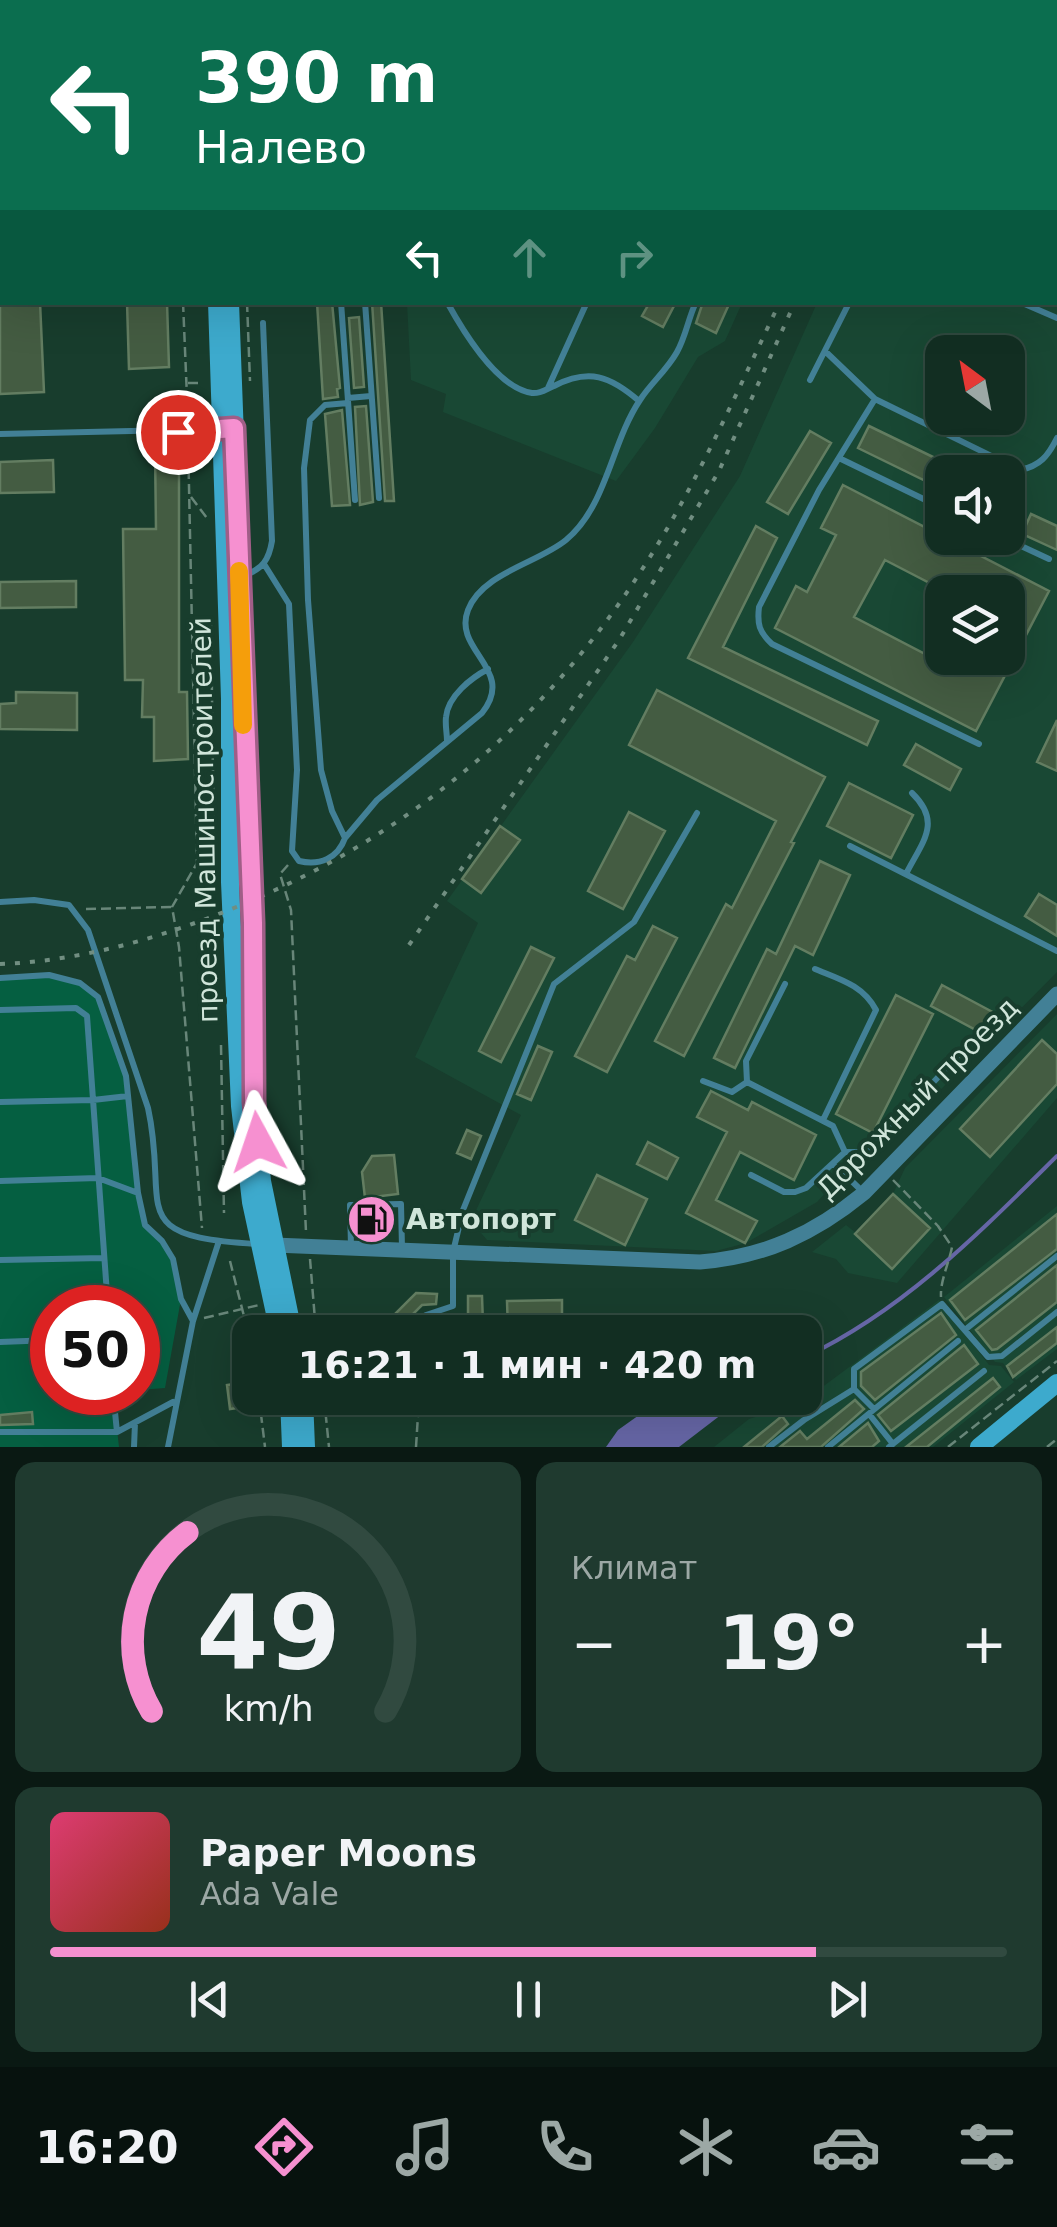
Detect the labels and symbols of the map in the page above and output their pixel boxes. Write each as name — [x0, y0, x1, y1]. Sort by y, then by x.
north arrow — [925, 335, 1025, 435]
pin — [136, 390, 221, 475]
street label: проезд Машиностроителей — [184, 617, 225, 1023]
street label: Дорожный проезд — [810, 991, 1025, 1206]
position arrow — [206, 1090, 310, 1194]
fuel station icon: Автопорт — [345, 1193, 397, 1245]
place label: Автопорт — [406, 1203, 556, 1236]
speed limit sign: 50 — [30, 1285, 160, 1415]

